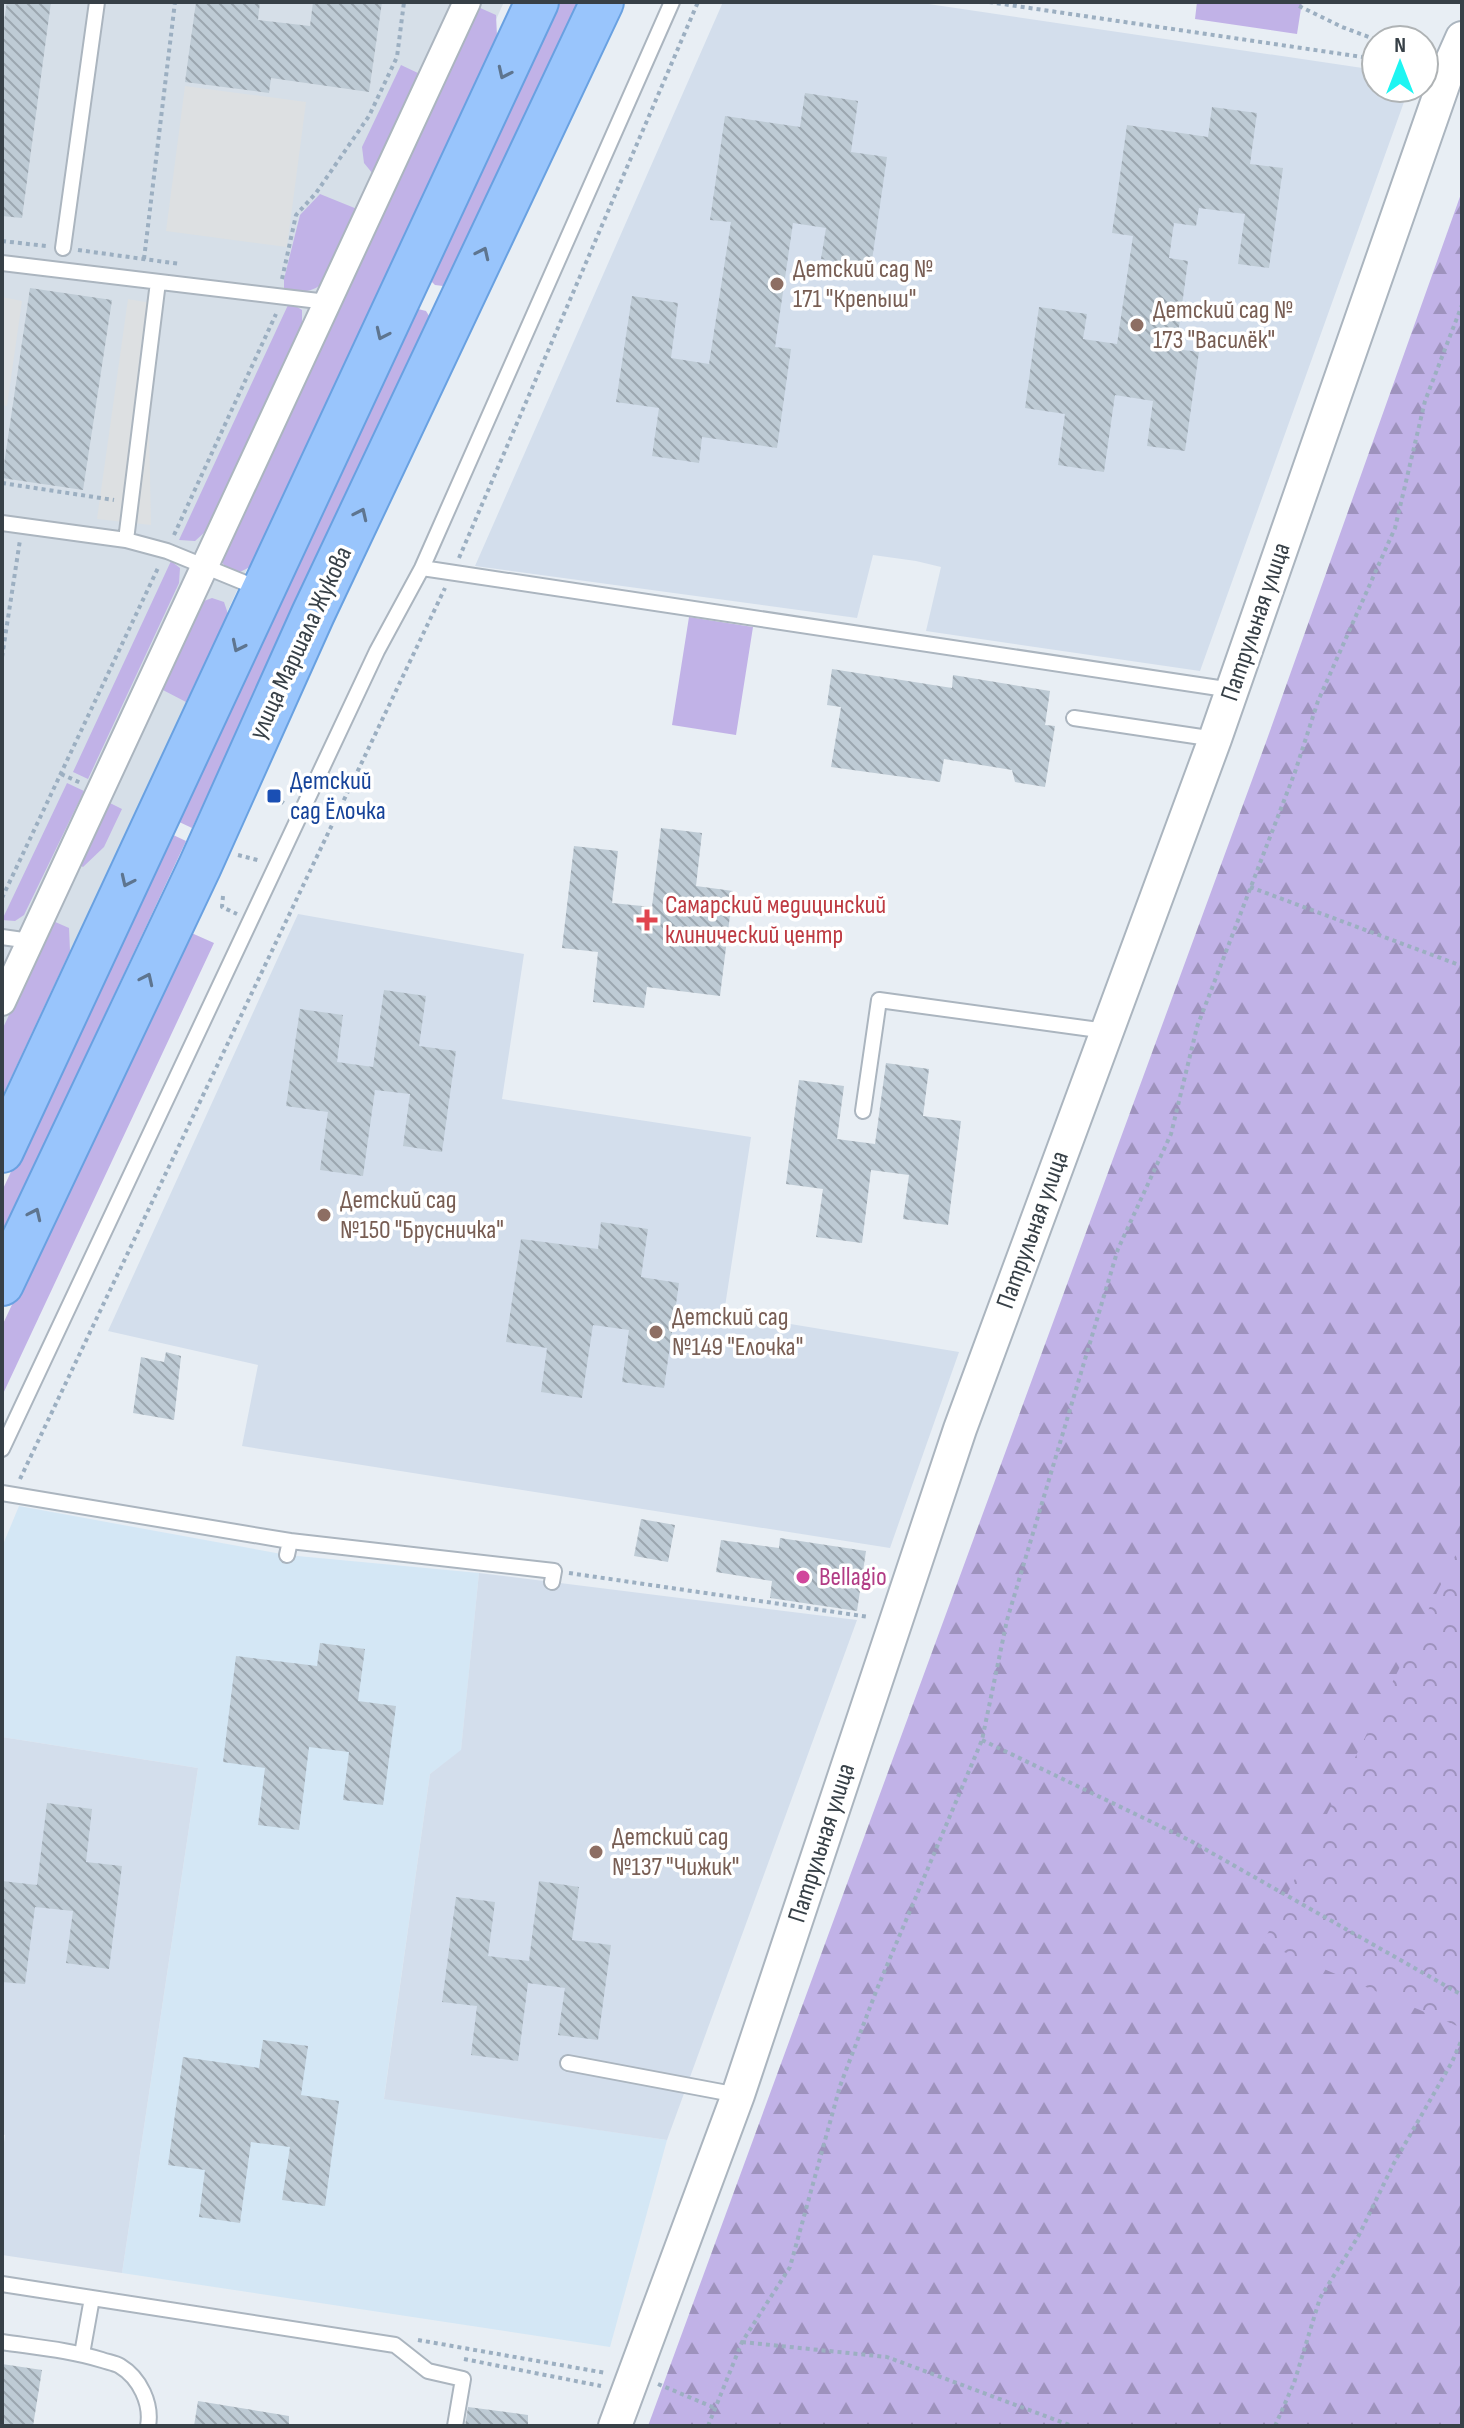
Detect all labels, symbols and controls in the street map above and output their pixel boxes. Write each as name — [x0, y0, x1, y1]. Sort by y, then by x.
north arrow — [1360, 24, 1440, 104]
text: N — [1394, 32, 1406, 59]
one-way arrow — [498, 64, 514, 79]
one-way arrow — [474, 247, 490, 261]
place label: Детский сад № 171 "Крепыш" — [793, 254, 933, 315]
marker: Детский сад № 171 "Крепыш" — [768, 275, 786, 293]
place label: Детский сад № 173 "Василёк" — [1153, 295, 1293, 356]
marker: Детский сад № 173 "Василёк" — [1128, 316, 1146, 334]
one-way arrow — [376, 325, 392, 340]
one-way arrow — [351, 507, 367, 522]
street label: Патрульная улица — [1214, 539, 1298, 705]
street label: улица Маршала Жукова — [243, 542, 359, 744]
one-way arrow — [232, 637, 248, 652]
place label: Детский сад Ёлочка — [290, 766, 386, 827]
marker: Детский сад Ёлочка — [265, 787, 283, 805]
one-way arrow — [120, 872, 136, 887]
place label: Самарский медицинский клинический центр — [665, 890, 886, 951]
marker: Самарский медицинский клинический центр — [636, 909, 658, 931]
one-way arrow — [137, 972, 153, 987]
street label: Патрульная улица — [990, 1147, 1076, 1313]
place label: Детский сад №150 "Брусничка" — [340, 1185, 504, 1246]
marker: Детский сад №150 "Брусничка" — [315, 1206, 333, 1224]
one-way arrow — [25, 1207, 41, 1222]
place label: Детский сад №149 "Елочка" — [672, 1302, 803, 1363]
marker: Детский сад №149 "Елочка" — [647, 1323, 665, 1341]
place label: Bellagio — [819, 1562, 887, 1593]
marker: Bellagio — [794, 1568, 812, 1586]
street label: Патрульная улица — [782, 1760, 862, 1926]
place label: Детский сад №137 "Чижик" — [612, 1822, 739, 1883]
marker: Детский сад №137 "Чижик" — [587, 1843, 605, 1861]

